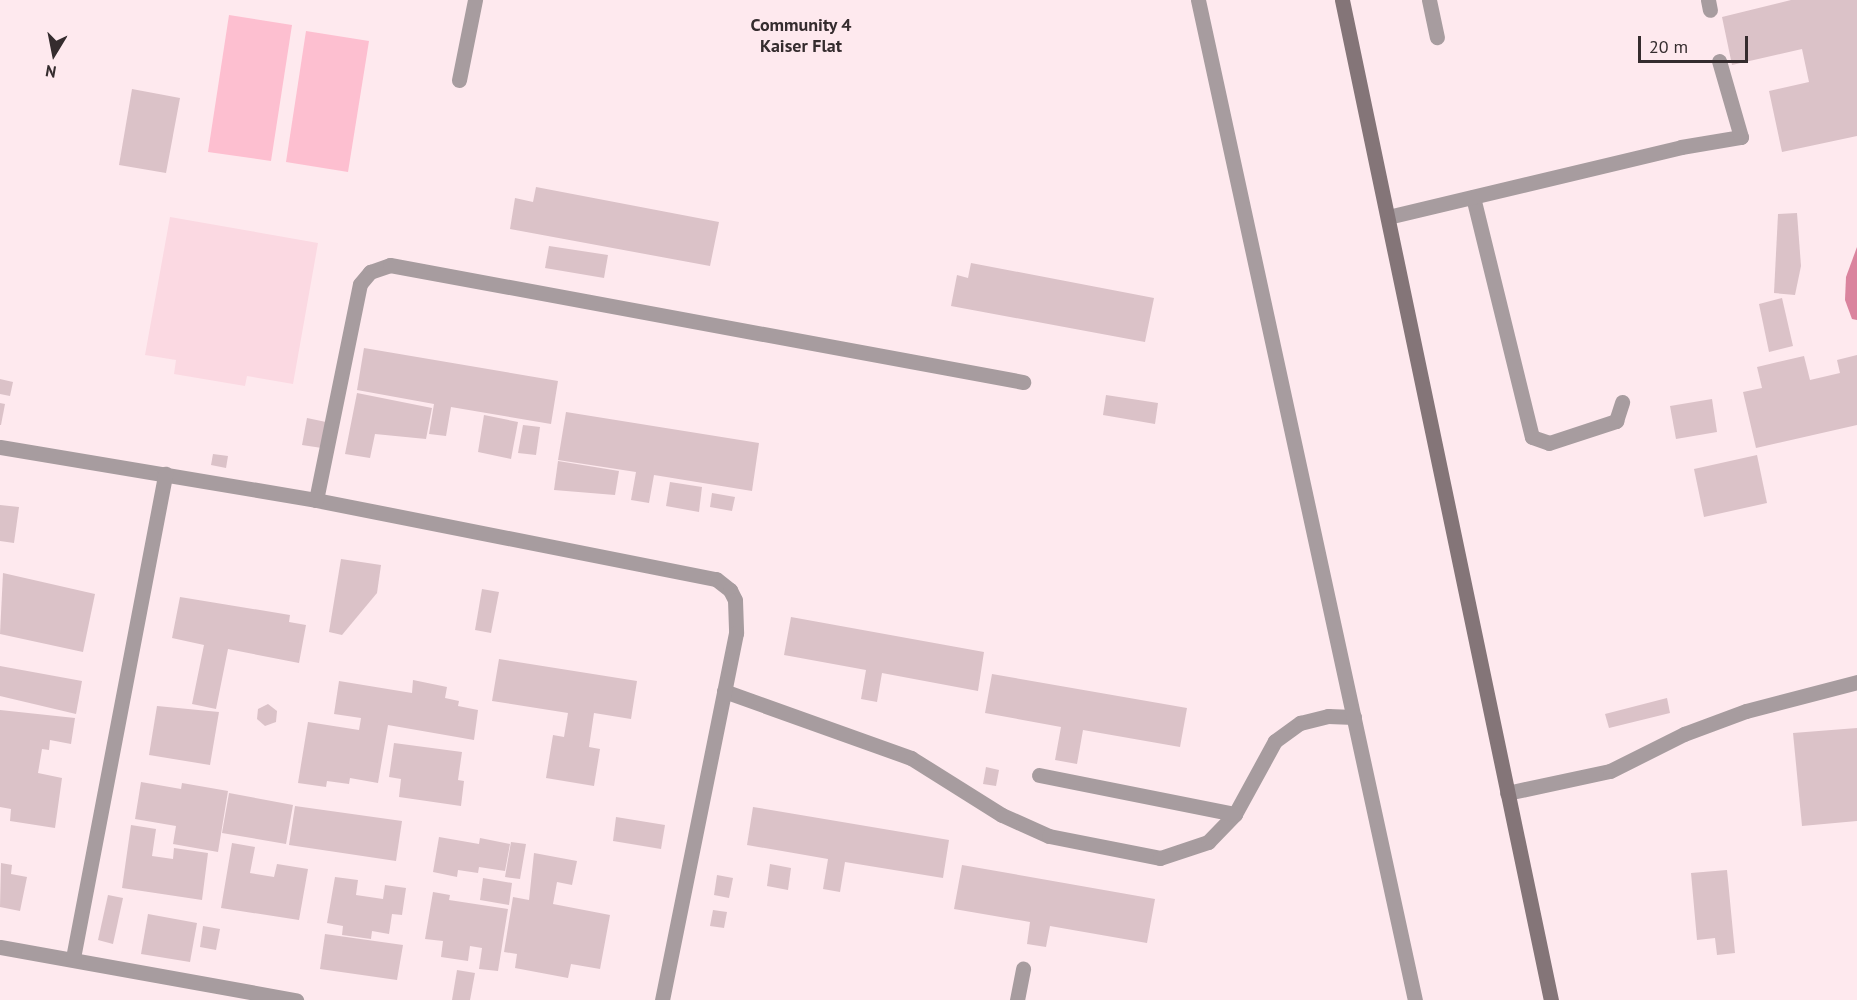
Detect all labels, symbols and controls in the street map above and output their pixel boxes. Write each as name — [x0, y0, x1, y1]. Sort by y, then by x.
district label: Community 4 Kaiser Flat — [750, 15, 852, 57]
north arrow — [24, 24, 84, 84]
scale bar — [1641, 24, 1750, 62]
text: 20 m — [1649, 35, 1688, 58]
text: N — [44, 61, 58, 82]

